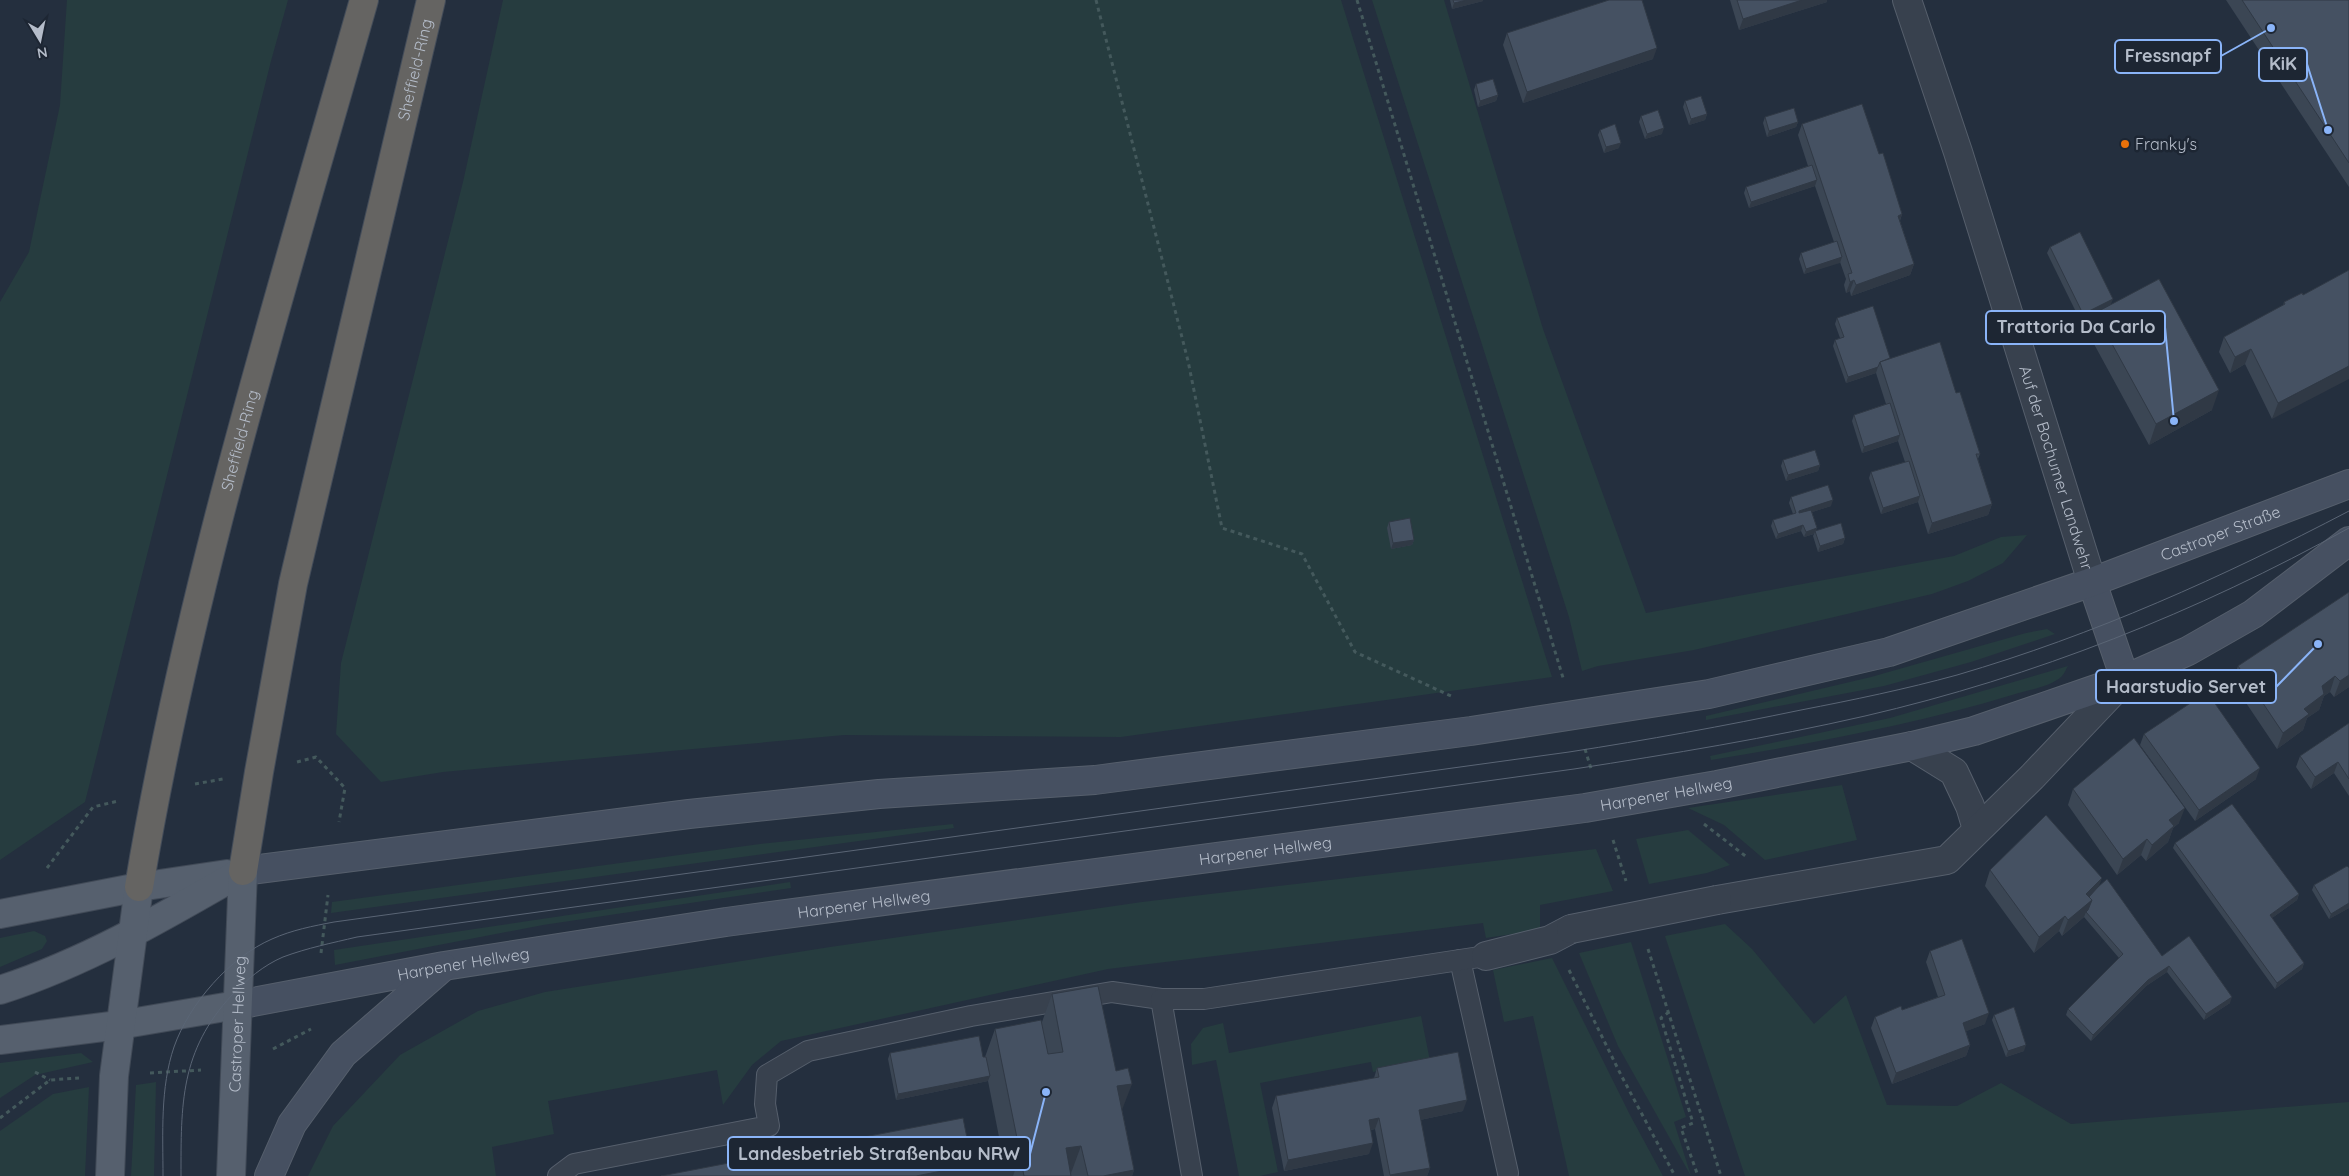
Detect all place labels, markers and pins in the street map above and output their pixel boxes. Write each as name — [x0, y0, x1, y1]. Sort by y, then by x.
callout: Fressnapf — [2115, 40, 2221, 73]
callout: KiK — [2259, 48, 2307, 81]
place label: Franky's — [2135, 134, 2197, 154]
marker: Franky's — [2119, 138, 2131, 150]
callout: Trattoria Da Carlo — [1986, 311, 2165, 344]
callout: Haarstudio Servet — [2096, 670, 2276, 703]
callout: Landesbetrieb Straßenbau NRW — [728, 1137, 1030, 1170]

